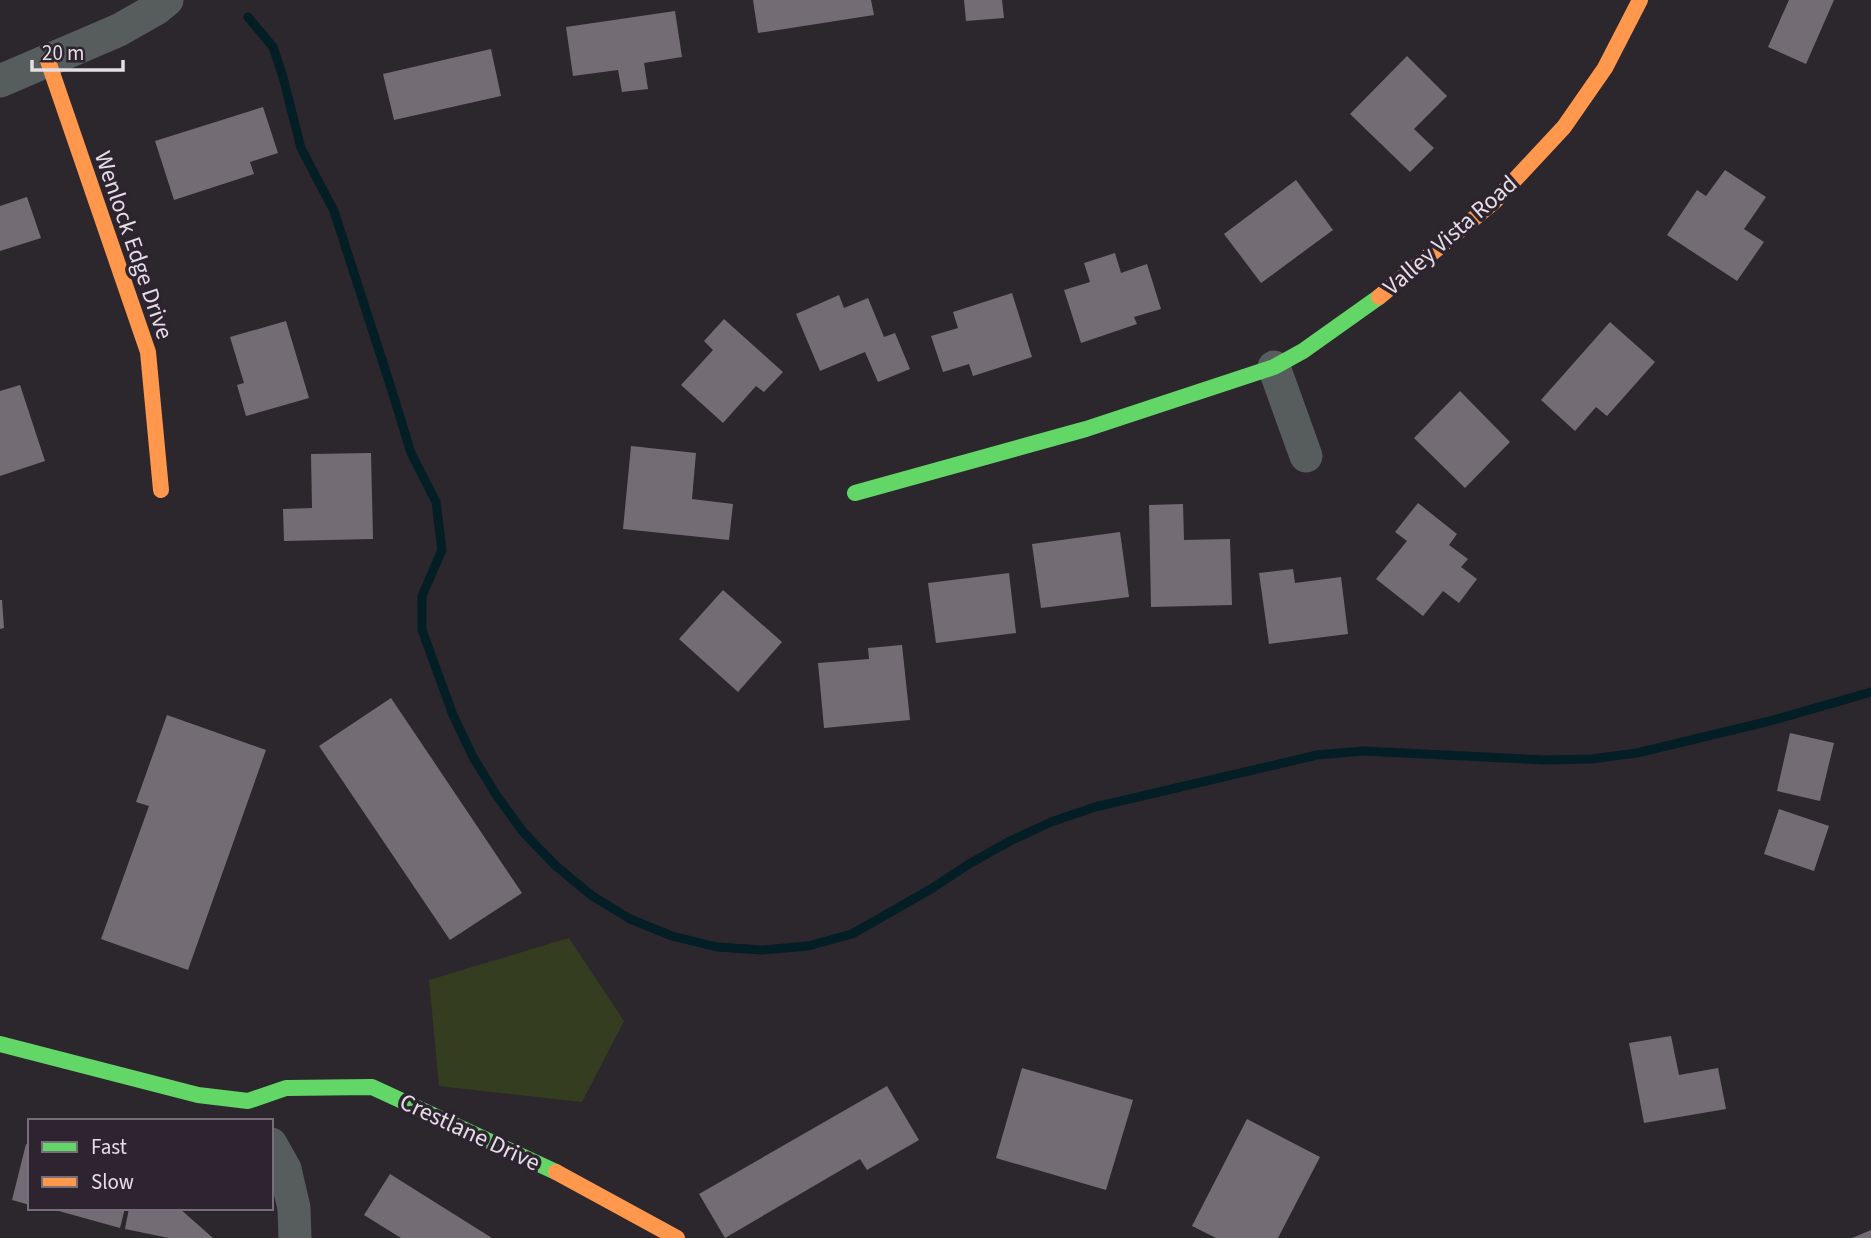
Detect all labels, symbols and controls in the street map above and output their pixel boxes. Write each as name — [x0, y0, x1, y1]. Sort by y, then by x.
scale bar — [32, 28, 122, 72]
text: 20 m — [42, 38, 84, 68]
street label: Wenlock Edge Drive — [85, 146, 182, 344]
street label: Valley Vista Road — [1375, 167, 1525, 304]
street label: Crestlane Drive — [394, 1085, 546, 1180]
legend — [28, 1119, 273, 1210]
text: Fast — [91, 1132, 127, 1162]
text: Slow — [91, 1167, 134, 1197]

